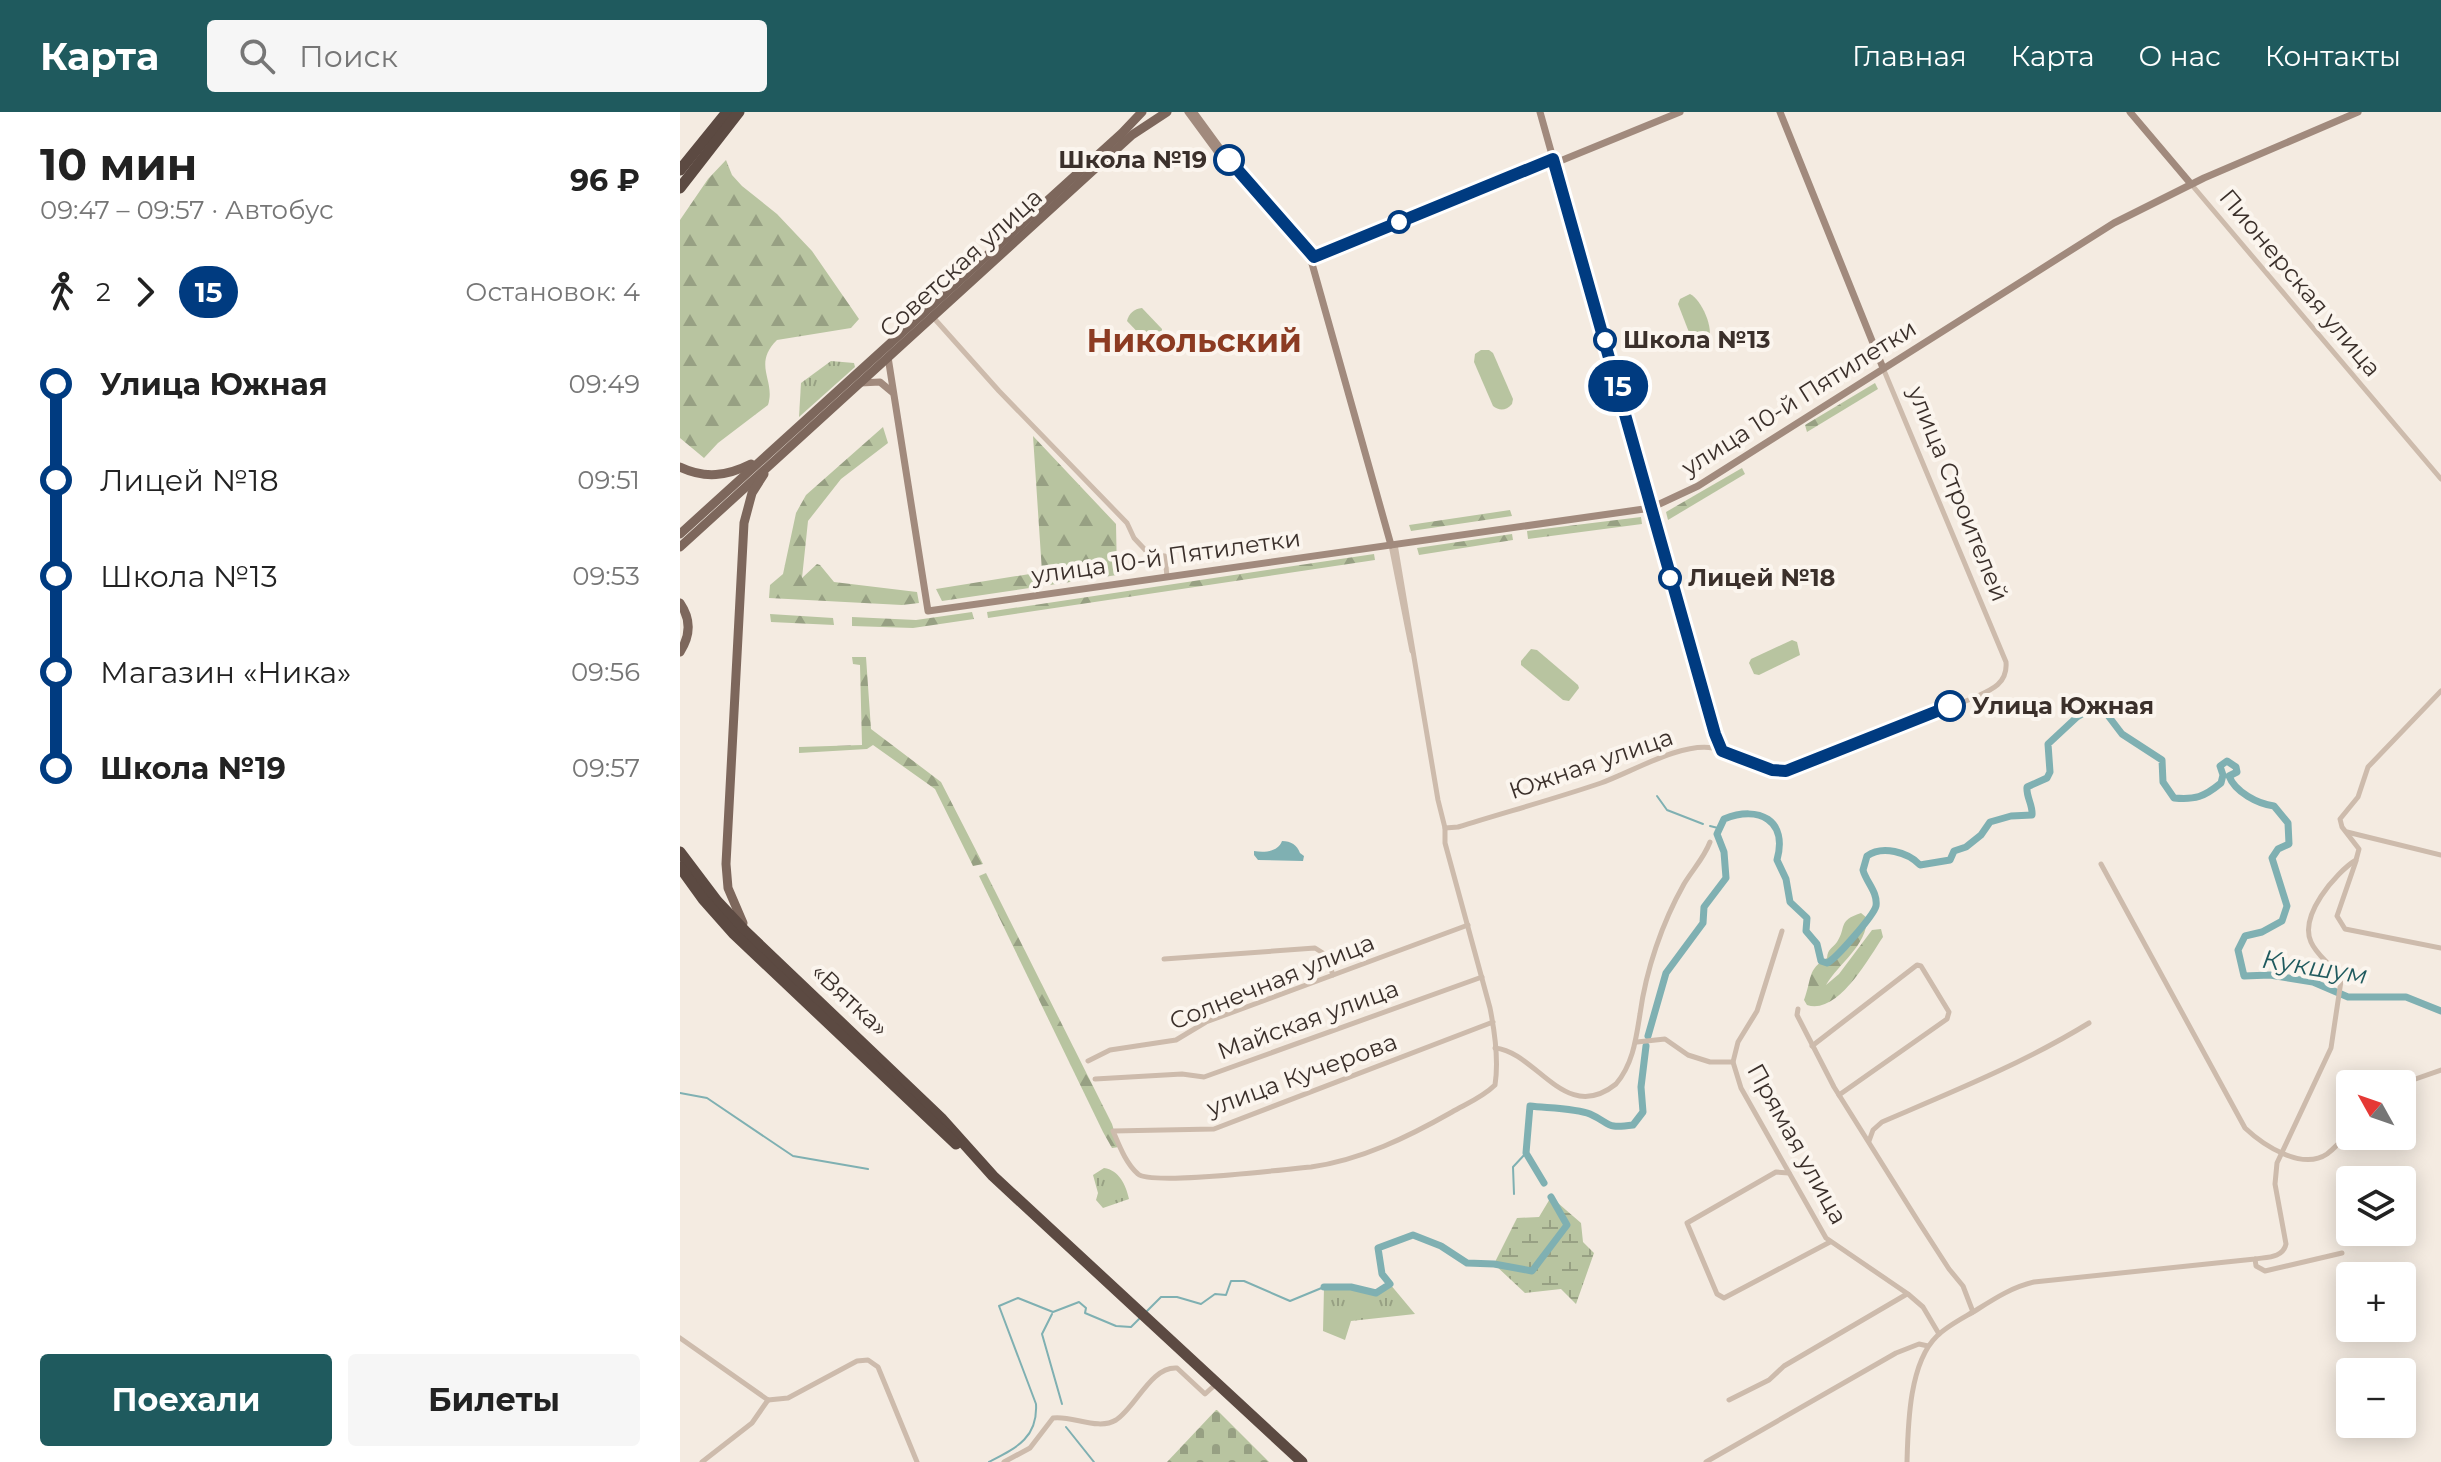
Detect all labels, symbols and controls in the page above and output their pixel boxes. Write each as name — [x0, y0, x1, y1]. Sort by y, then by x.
search box — [207, 20, 767, 92]
text: Карта — [40, 33, 159, 80]
icon: search — [235, 34, 279, 78]
text: Поиск — [299, 38, 398, 75]
text: Главная — [1852, 39, 1967, 73]
text: Карта — [2011, 39, 2095, 73]
text: О нас — [2139, 39, 2221, 73]
text: Контакты — [2265, 39, 2401, 73]
text: 10 мин — [40, 137, 197, 191]
place label: Школа №19 — [1058, 145, 1207, 174]
marker: Школа №19 — [1214, 145, 1244, 175]
text: 96 ₽ — [570, 162, 640, 199]
street label: Советская улица — [873, 182, 1048, 343]
street label: Пионерская улица — [2213, 183, 2387, 382]
text: 09:47 – 09:57 · Автобус — [40, 194, 334, 226]
unlabelled marker — [1388, 211, 1410, 233]
icon: walk — [40, 270, 84, 314]
icon: forward — [123, 270, 167, 314]
text: 15 — [195, 275, 222, 309]
text: 2 — [96, 276, 111, 308]
text: Остановок: 4 — [465, 276, 640, 308]
street label: улица 10-й Пятилетки — [1675, 313, 1921, 482]
district label: Никольский — [1086, 321, 1302, 360]
place label: Школа №13 — [1623, 325, 1771, 354]
marker: Школа №13 — [1594, 329, 1616, 351]
line badge: 15 — [1582, 360, 1654, 412]
text: Улица Южная — [100, 366, 328, 403]
text: 09:49 — [569, 368, 640, 400]
text: 15 — [1604, 369, 1632, 403]
street label: улица Строителей — [1902, 381, 2015, 606]
text: Лицей №18 — [100, 462, 279, 499]
text: 09:51 — [577, 464, 640, 496]
street label: улица 10-й Пятилетки — [1029, 523, 1302, 590]
text: Школа №13 — [100, 558, 278, 595]
text: 09:53 — [572, 560, 640, 592]
place label: Лицей №18 — [1688, 563, 1835, 592]
marker: Лицей №18 — [1659, 567, 1681, 589]
text: Магазин «Ника» — [100, 654, 351, 691]
text: 09:56 — [571, 656, 640, 688]
marker: Улица Южная — [1935, 691, 1965, 721]
place label: Улица Южная — [1972, 691, 2154, 720]
street label: Южная улица — [1505, 722, 1677, 805]
text: Школа №19 — [100, 750, 286, 787]
text: 09:57 — [572, 752, 640, 784]
street label: Солнечная улица — [1165, 927, 1378, 1036]
water label: Кукшум — [2260, 943, 2370, 991]
street label: «Вятка» — [806, 957, 895, 1042]
street label: Майская улица — [1213, 973, 1402, 1066]
street label: улица Кучерова — [1202, 1027, 1401, 1123]
street label: Прямая улица — [1741, 1058, 1854, 1229]
north arrow — [2336, 1070, 2416, 1150]
map controls — [2336, 1070, 2416, 1438]
button: layers — [2336, 1166, 2416, 1246]
button: + — [2336, 1262, 2416, 1342]
button: Поехали — [40, 1354, 332, 1446]
button: Билеты — [348, 1354, 640, 1446]
button: − — [2336, 1358, 2416, 1438]

